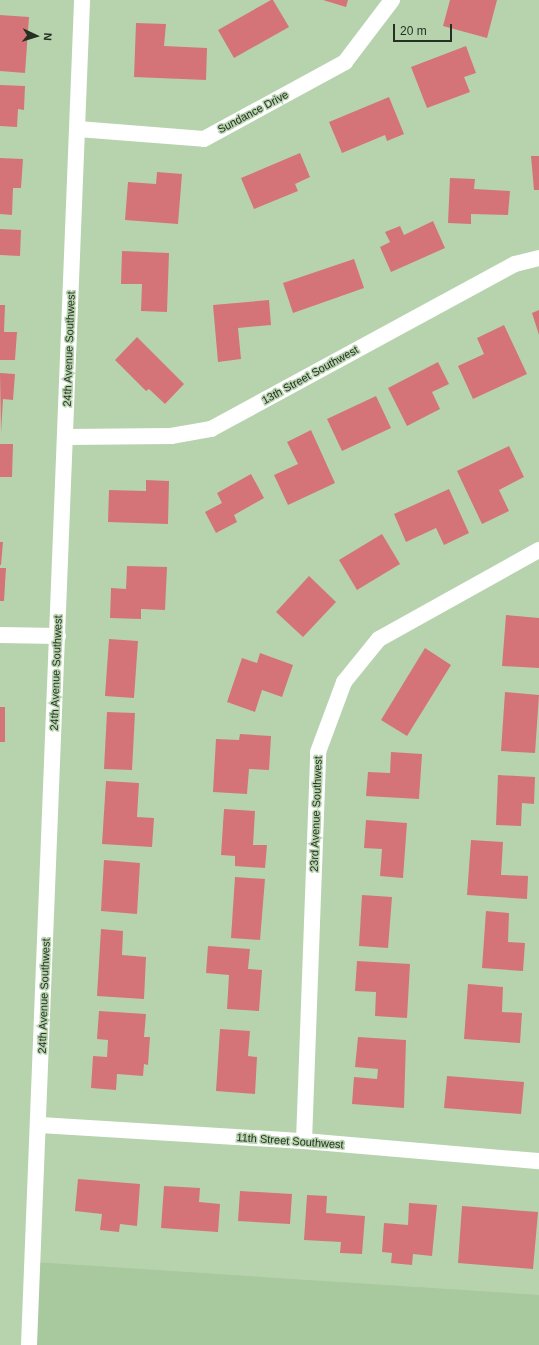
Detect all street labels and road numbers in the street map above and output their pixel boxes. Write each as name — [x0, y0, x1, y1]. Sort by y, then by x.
street label: Sundance Drive — [215, 88, 291, 136]
street label: 24th Avenue Southwest — [60, 291, 78, 407]
street label: 13th Street Southwest — [259, 343, 361, 407]
street label: 24th Avenue Southwest — [47, 615, 65, 731]
street label: 23rd Avenue Southwest — [307, 756, 325, 872]
street label: 24th Avenue Southwest — [35, 938, 53, 1054]
street label: 11th Street Southwest — [236, 1131, 344, 1151]

